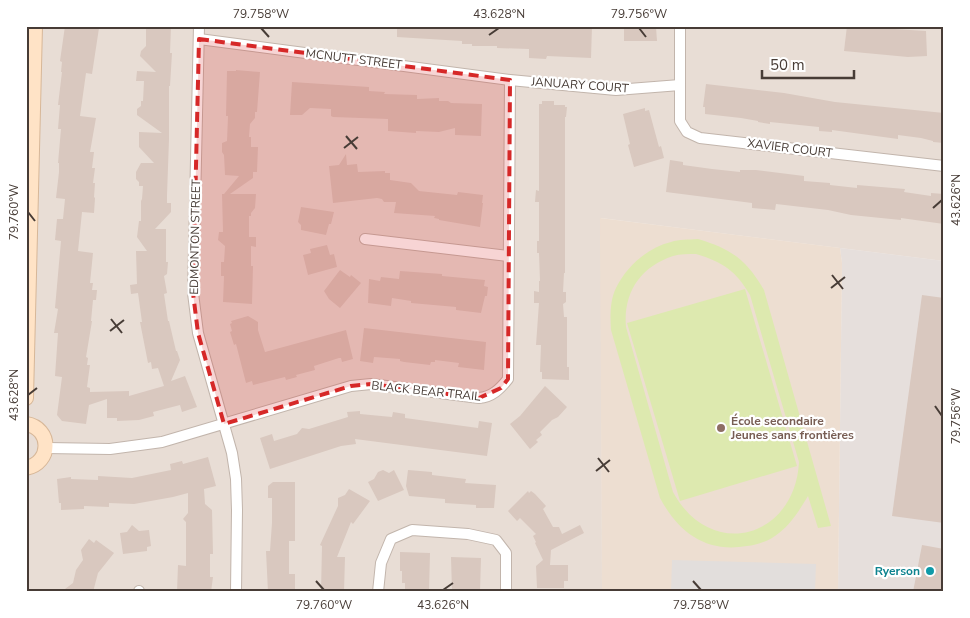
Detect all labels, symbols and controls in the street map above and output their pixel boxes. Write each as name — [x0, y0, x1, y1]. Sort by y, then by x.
text: 79.758°W — [233, 6, 289, 22]
text: 43.628°N — [473, 6, 525, 22]
text: 79.756°W — [611, 6, 667, 22]
street label: MCNUTT STREET — [305, 45, 404, 73]
scale bar — [762, 48, 855, 80]
text: 50 m — [770, 55, 805, 75]
street label: JANUARY COURT — [530, 74, 630, 96]
street label: XAVIER COURT — [746, 135, 834, 161]
text: 43.626°N — [948, 174, 964, 226]
street label: EDMONTON STREET — [186, 178, 204, 295]
text: 79.760°W — [6, 184, 22, 240]
text: 43.628°N — [6, 369, 22, 421]
street label: BLACK BEAR TRAIL — [371, 377, 482, 405]
text: 79.756°W — [948, 388, 964, 444]
place label: École secondaire Jeunes sans frontières — [730, 413, 854, 443]
marker: École secondaire Jeunes sans frontières — [715, 422, 727, 434]
place label: Ryerson — [875, 563, 920, 579]
marker: Ryerson — [924, 565, 936, 577]
text: 79.760°W — [296, 597, 352, 613]
text: 43.626°N — [417, 597, 469, 613]
text: 79.758°W — [673, 597, 729, 613]

